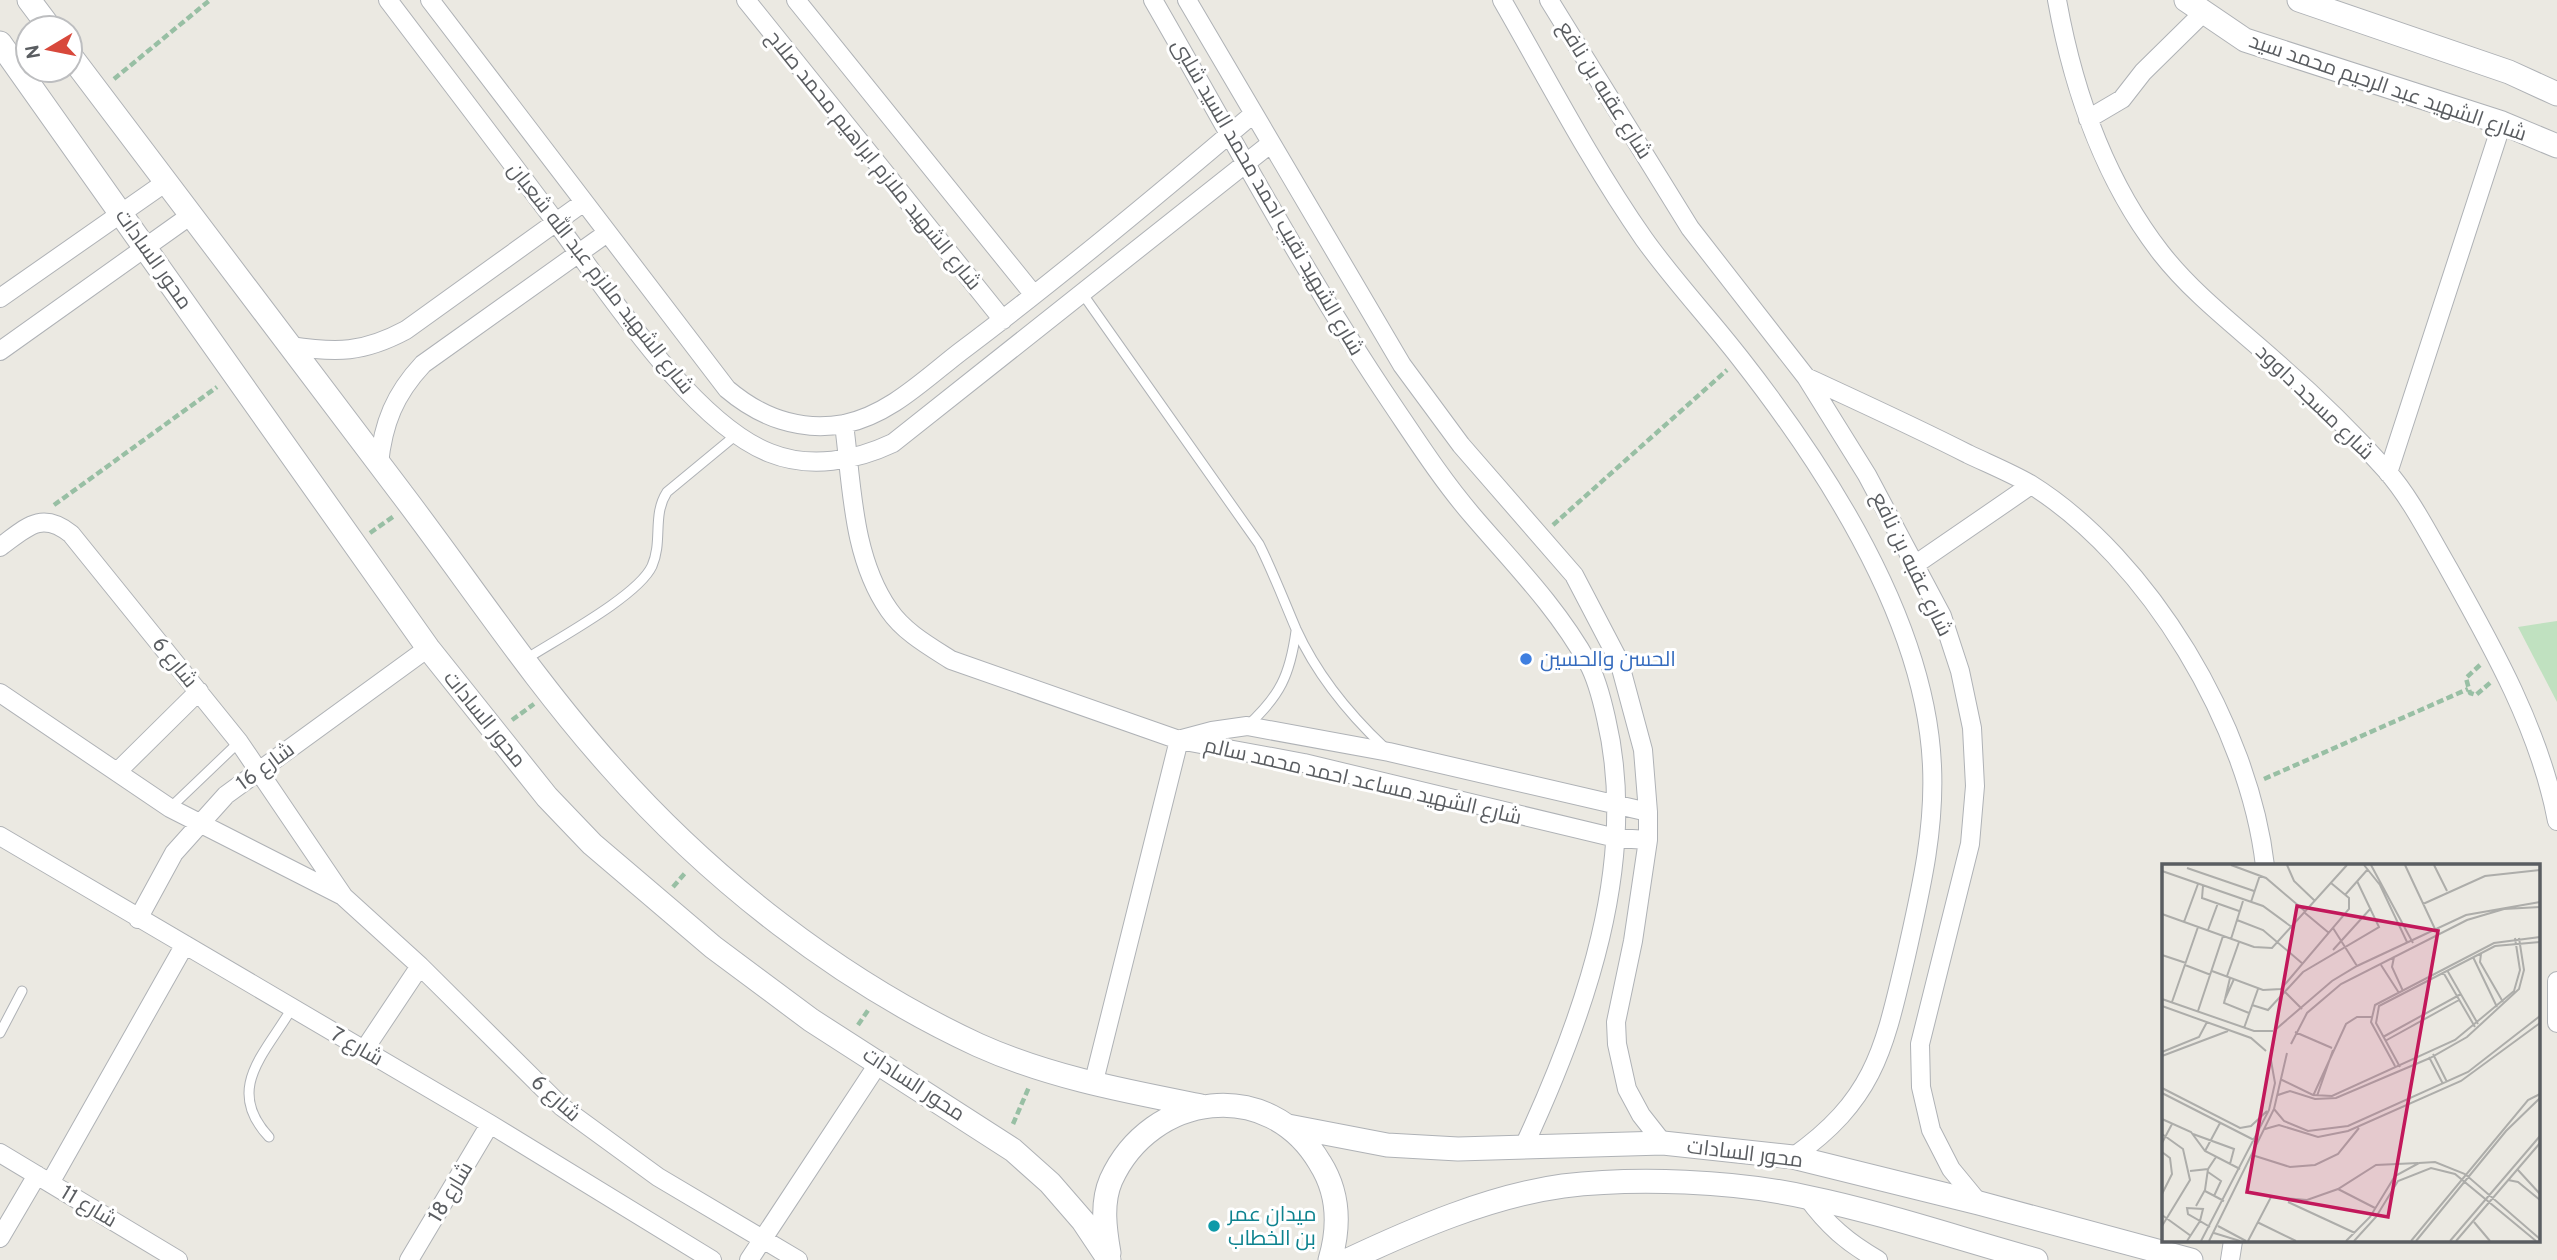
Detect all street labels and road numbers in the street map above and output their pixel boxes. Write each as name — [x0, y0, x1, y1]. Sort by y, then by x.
street label: شارع عقبه بن نافع — [1550, 17, 1657, 165]
street label: شارع الشهيد ملازم ابراهيم محمد صلاح — [759, 25, 986, 297]
street label: شارع الشهيد عبد الرحيم محمد سيد — [2245, 28, 2530, 149]
street label: شارع الشهيد نقيب احمد محمد السيد شلبى — [1165, 34, 1369, 361]
street label: شارع الشهيد ملازم عبد الله شعبان — [501, 156, 700, 400]
street label: محور السادات — [108, 204, 197, 315]
street label: شارع مسجد داوود — [2249, 340, 2379, 467]
street label: شارع عقبه بن نافع — [1864, 488, 1957, 641]
street label: شارع 6 — [145, 632, 203, 694]
street label: محور السادات — [437, 666, 531, 774]
street label: شارع الشهيد مساعد احمد محمد سالم — [1201, 733, 1524, 832]
street label: شارع 16 — [231, 737, 301, 798]
street label: شارع 7 — [325, 1021, 388, 1073]
street label: محور السادات — [857, 1042, 970, 1128]
street label: شارع 6 — [524, 1070, 586, 1129]
street label: محور السادات — [1685, 1134, 1804, 1175]
street label: شارع 18 — [423, 1157, 480, 1228]
street label: شارع 11 — [55, 1180, 121, 1235]

